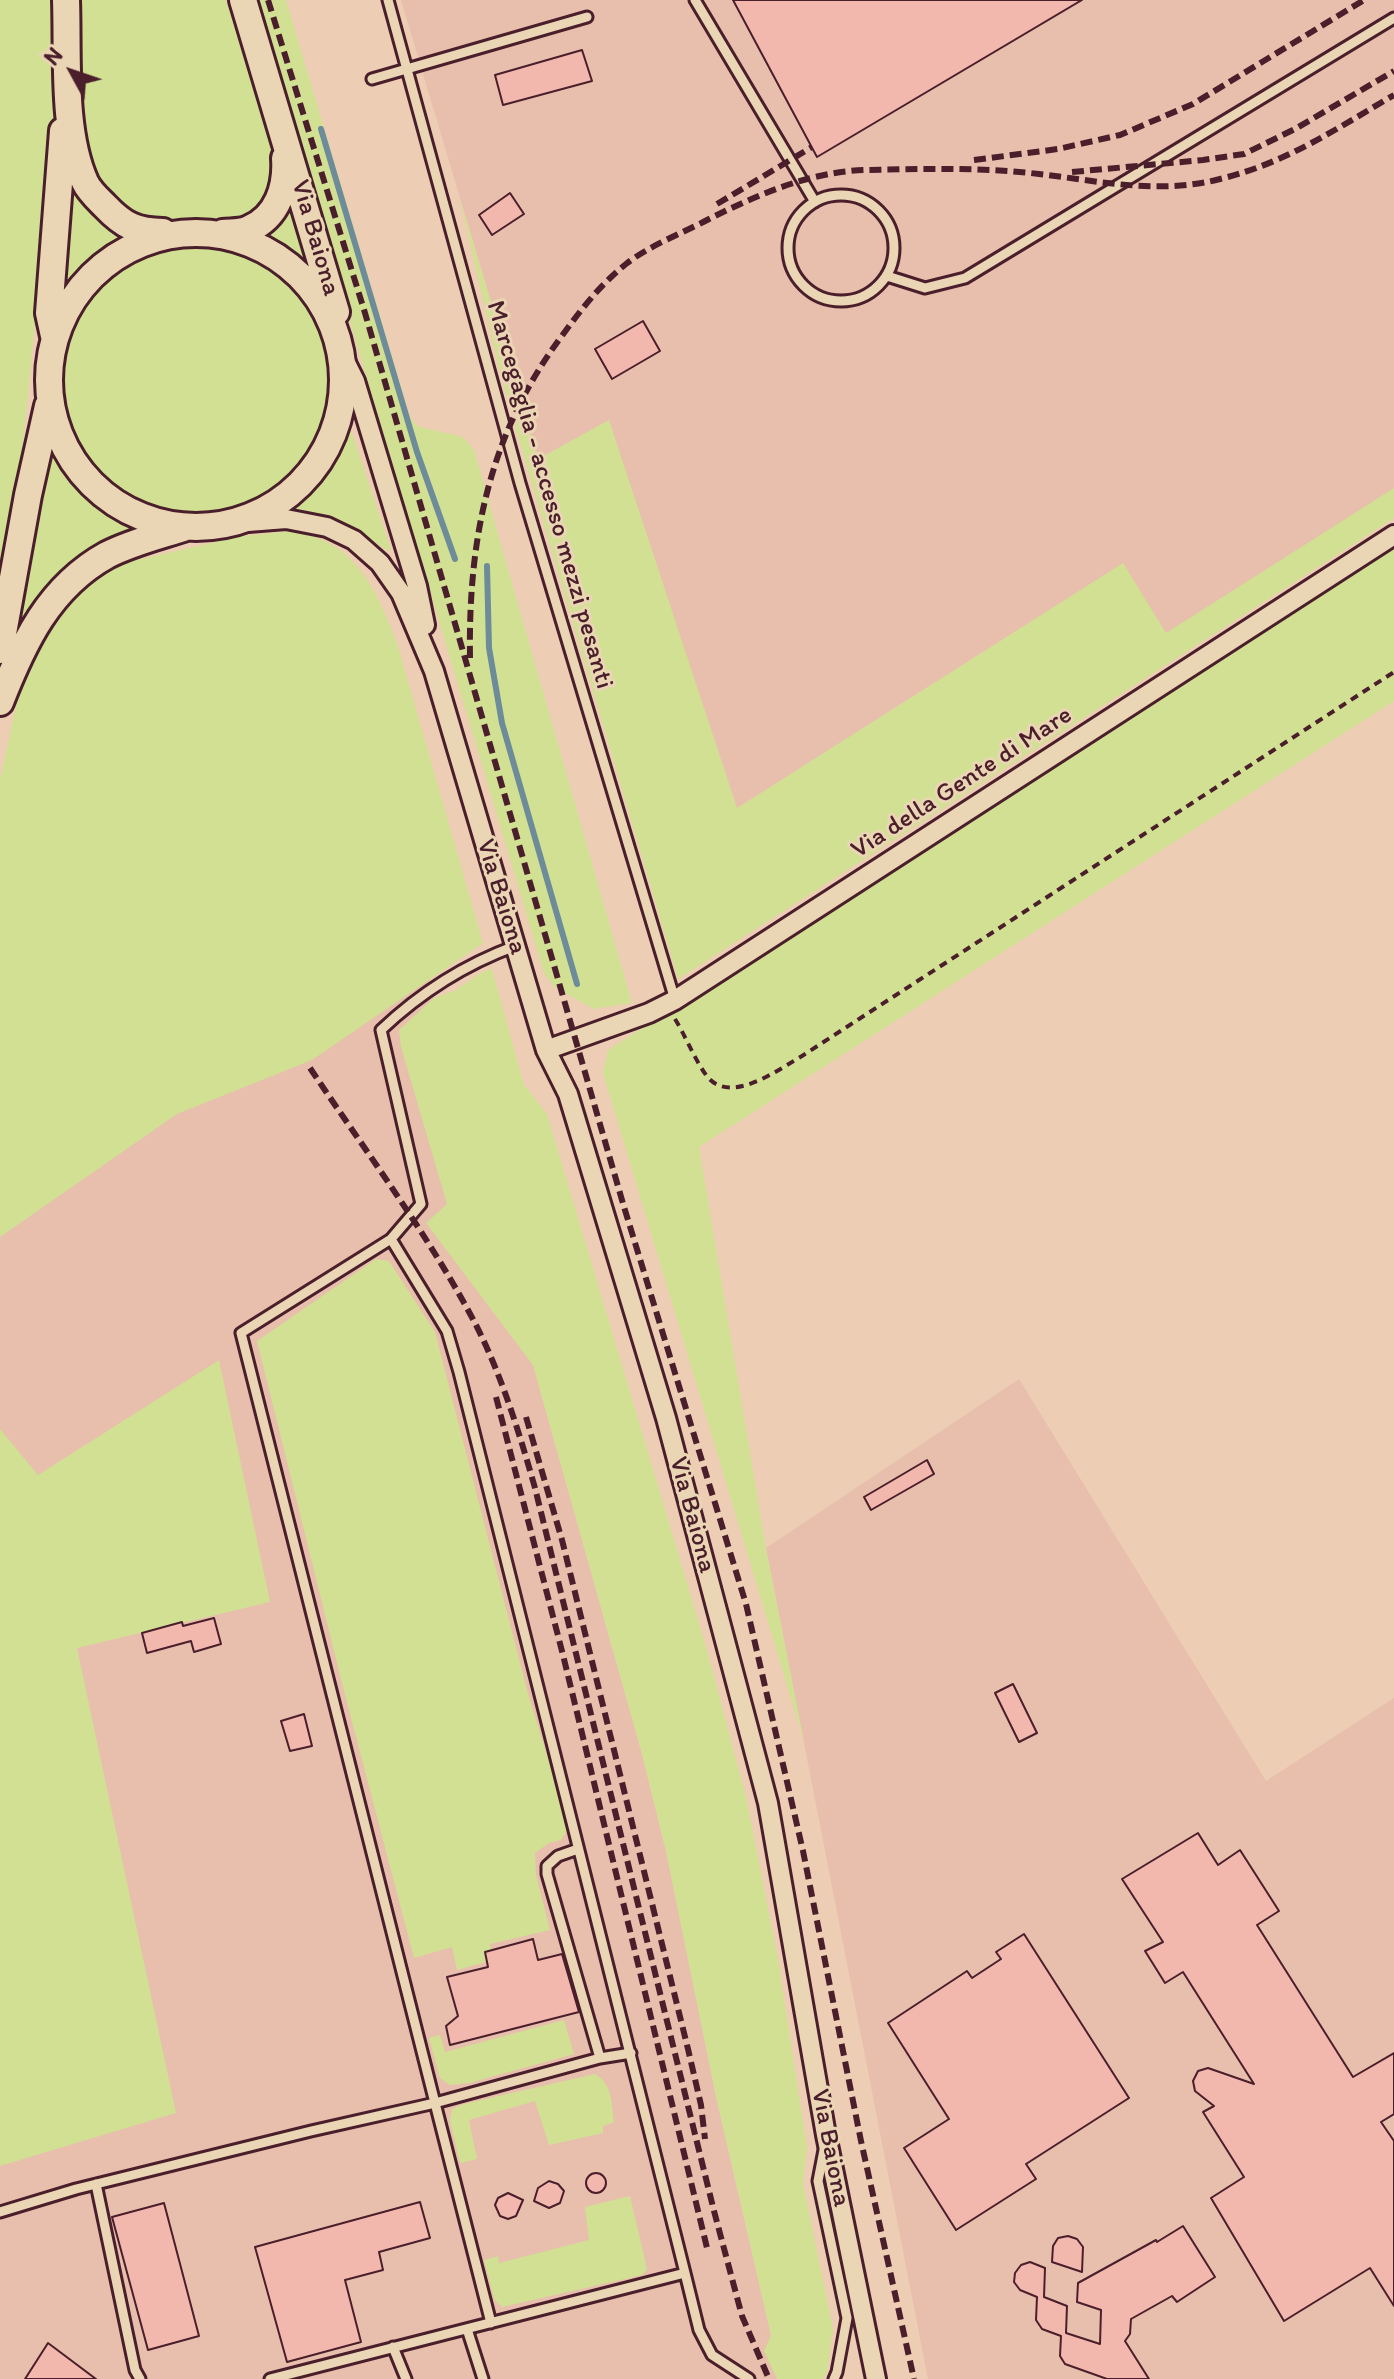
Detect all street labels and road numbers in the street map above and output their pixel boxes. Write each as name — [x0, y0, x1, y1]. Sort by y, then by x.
street label: Via Baiona — [284, 176, 346, 300]
street label: Marcegaglia - accesso mezzi pesanti — [479, 297, 619, 693]
street label: Via della Gente di Mare — [846, 700, 1078, 866]
street label: Via Baiona — [469, 836, 533, 958]
street label: Via Baiona — [662, 1453, 722, 1577]
street label: Via Baiona — [803, 2087, 857, 2209]

